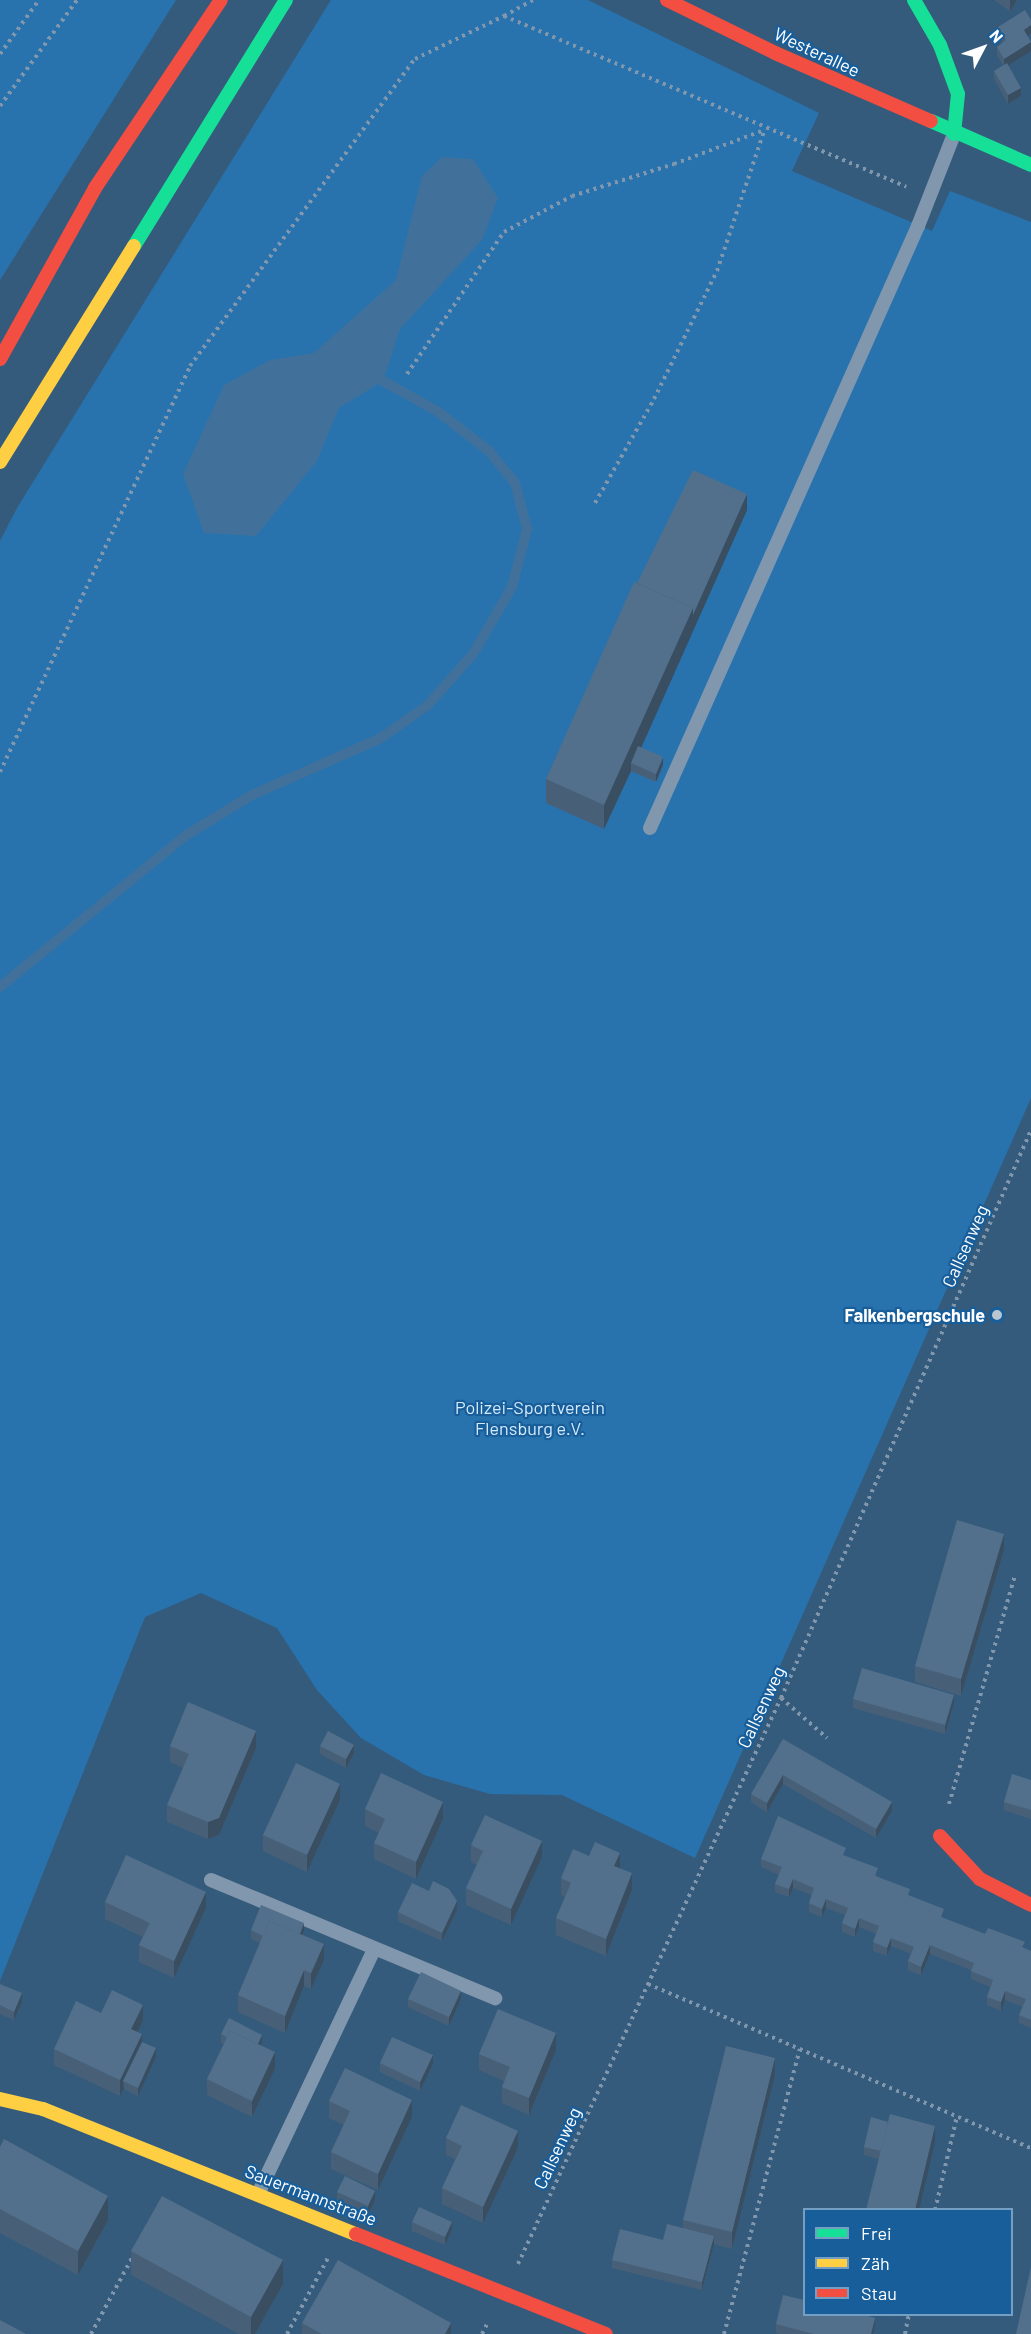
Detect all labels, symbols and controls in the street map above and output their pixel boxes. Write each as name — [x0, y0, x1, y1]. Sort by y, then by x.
north arrow — [953, 18, 1013, 78]
street label: Westerallee — [771, 23, 863, 81]
text: N — [986, 26, 1008, 46]
street label: Callsenweg — [937, 1201, 993, 1291]
place label: Falkenbergschule — [844, 1304, 985, 1326]
marker: Falkenbergschule — [990, 1308, 1004, 1322]
park label: Polizei-Sportverein Flensburg e.V. — [455, 1397, 605, 1440]
street label: Callsenweg — [733, 1663, 789, 1751]
street label: Callsenweg — [529, 2104, 585, 2192]
street label: Sauermannstraße — [242, 2160, 380, 2230]
legend — [803, 2208, 1013, 2316]
text: Frei — [861, 2222, 892, 2244]
text: Zäh — [861, 2252, 890, 2274]
text: Stau — [861, 2282, 897, 2304]

